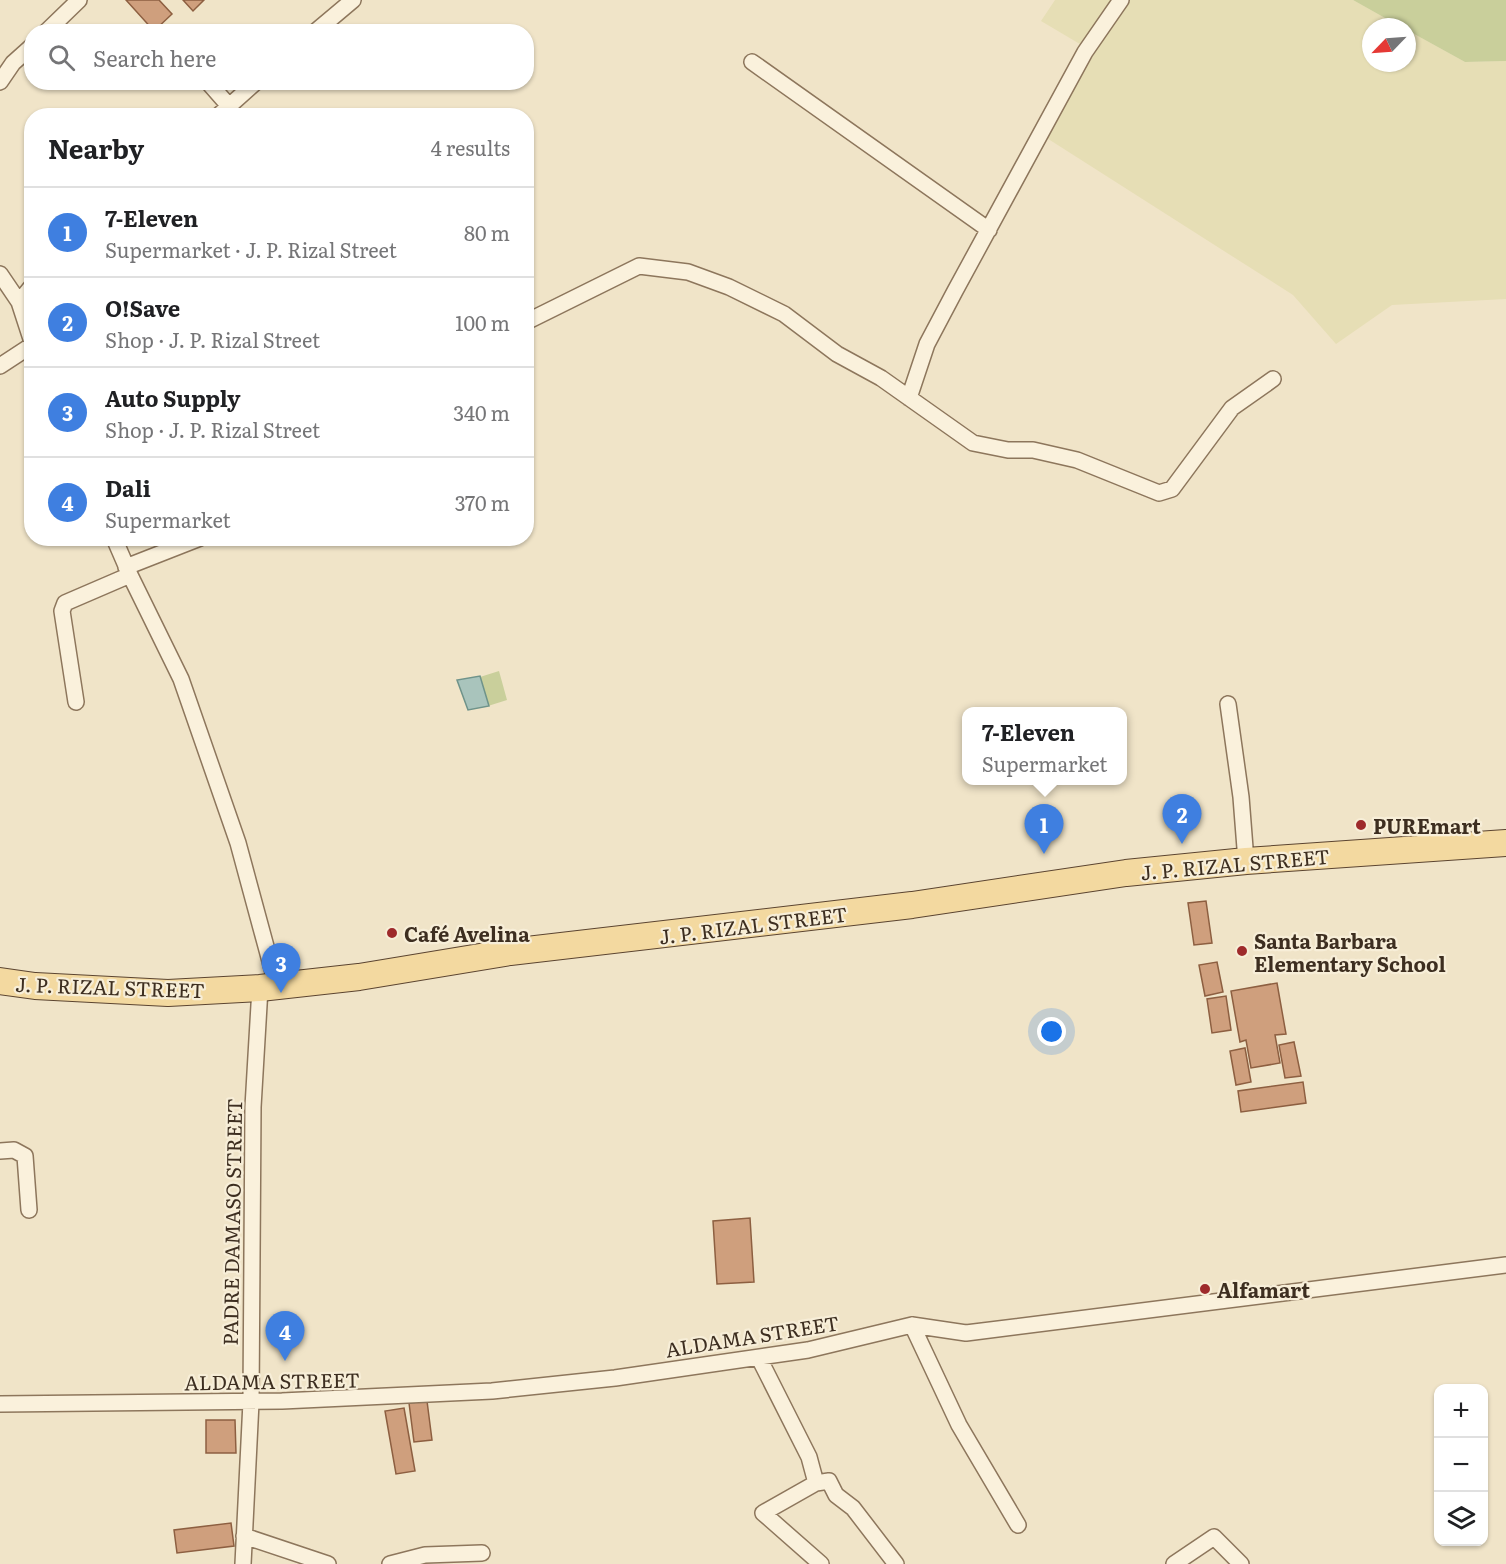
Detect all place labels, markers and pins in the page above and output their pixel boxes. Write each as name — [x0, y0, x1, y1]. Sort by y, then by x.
pin: 2 — [1162, 794, 1202, 844]
pin: 1 — [1024, 804, 1064, 854]
place label: PUREmart — [1373, 810, 1481, 840]
marker: PUREmart — [1354, 818, 1368, 832]
place label: Café Avelina — [404, 918, 530, 948]
place label: Santa Barbara Elementary School — [1254, 925, 1446, 978]
marker: Café Avelina — [385, 926, 399, 940]
pin: 3 — [262, 944, 300, 993]
marker: Santa Barbara Elementary School — [1235, 944, 1249, 958]
place label: Alfamart — [1217, 1274, 1310, 1304]
marker: Alfamart — [1198, 1282, 1212, 1296]
pin: 4 — [266, 1312, 304, 1361]

